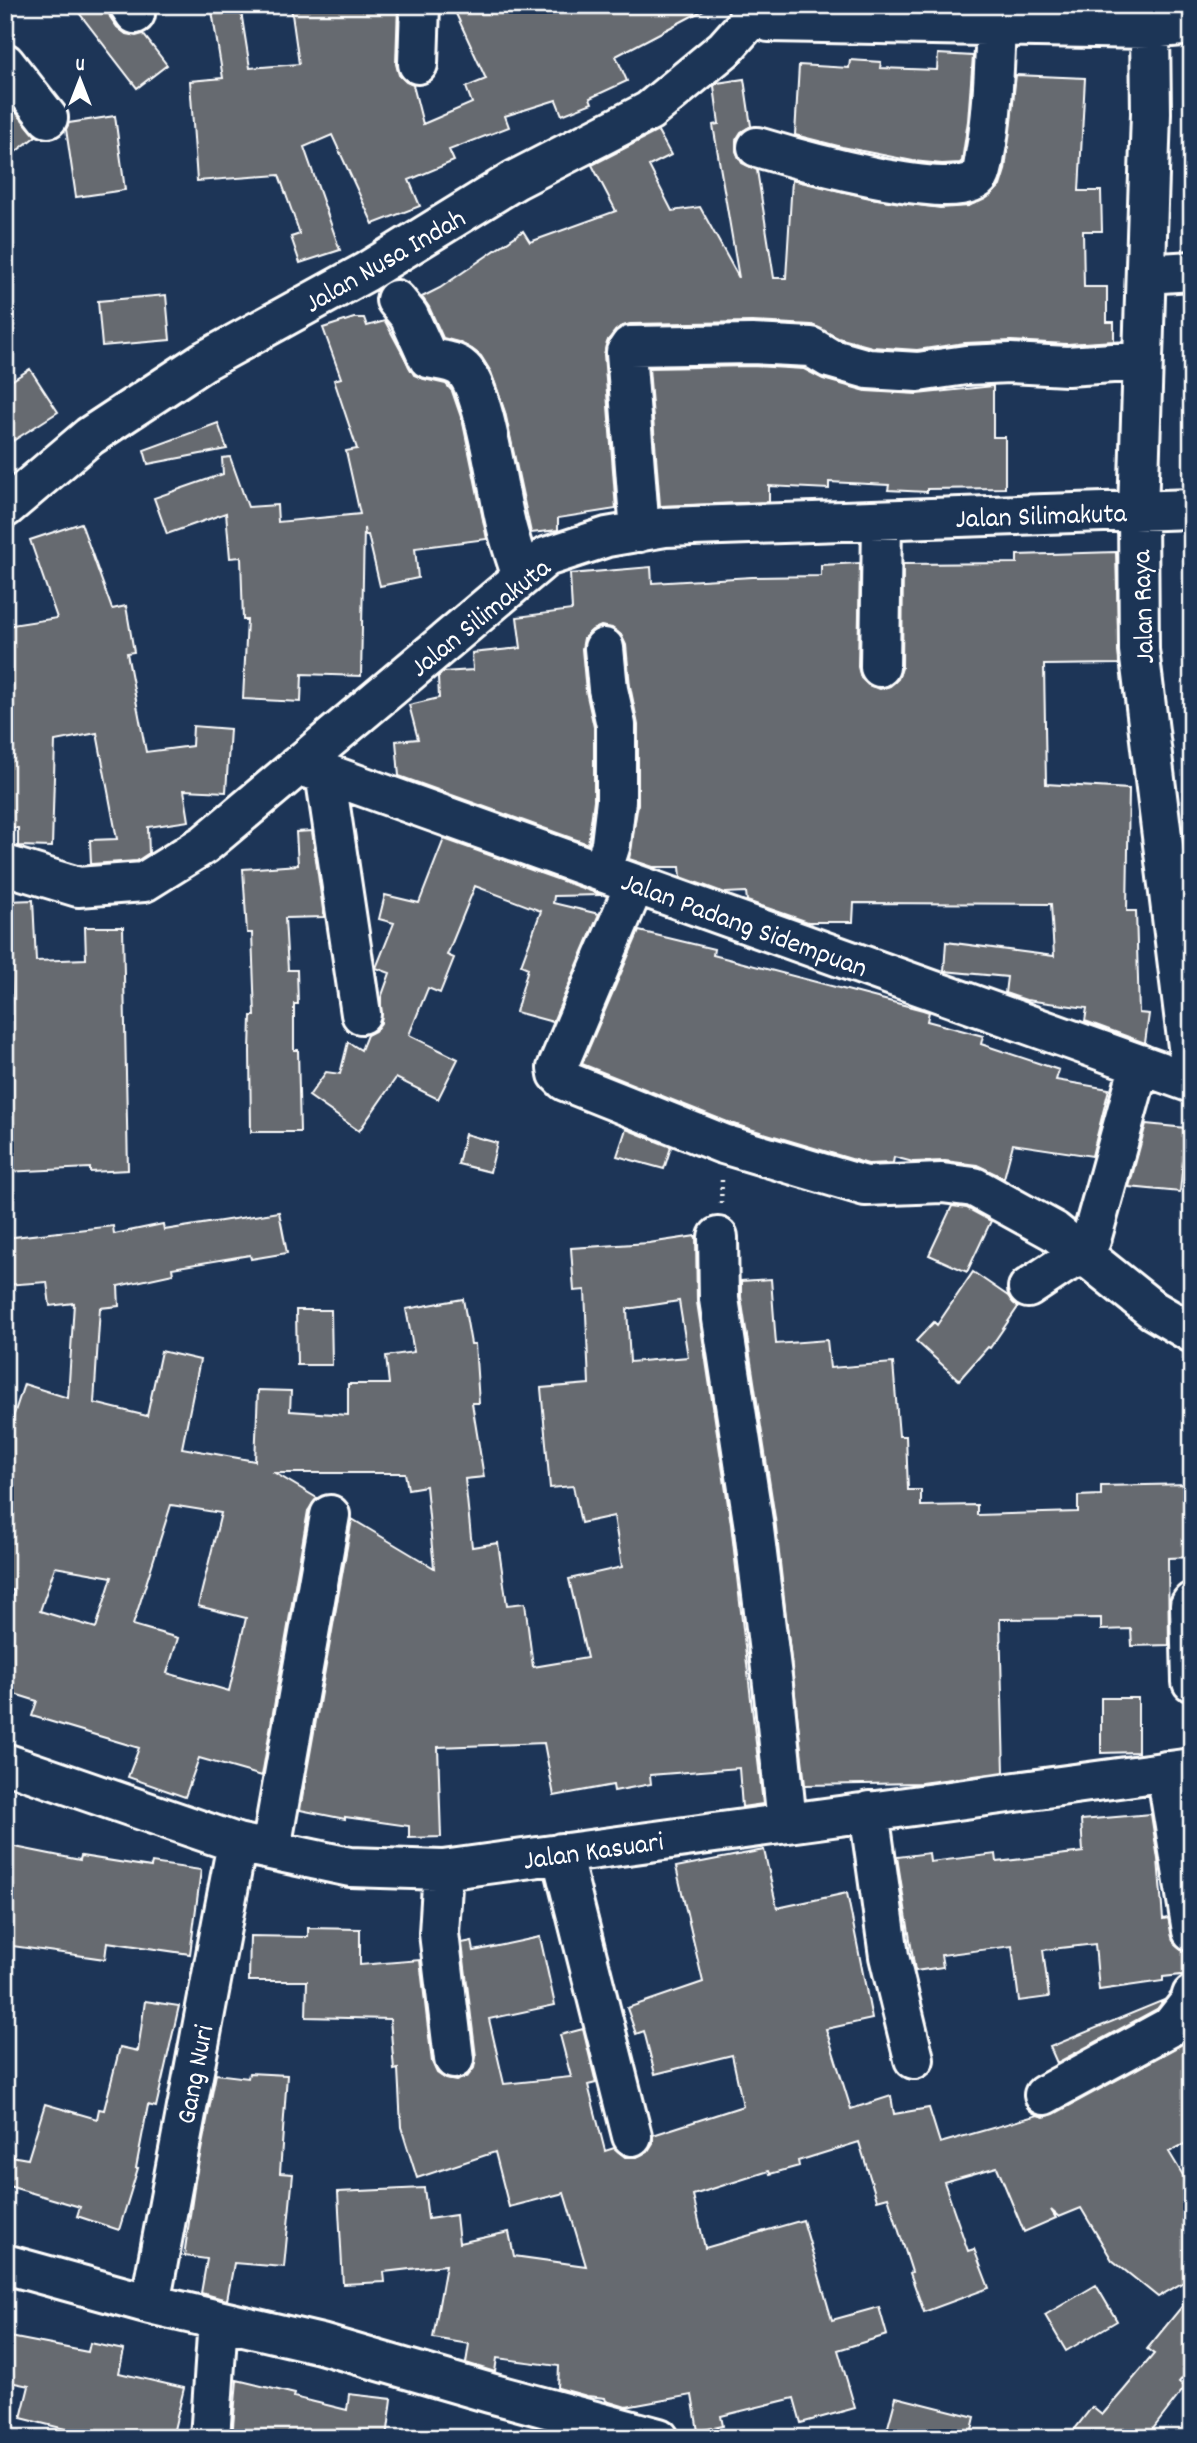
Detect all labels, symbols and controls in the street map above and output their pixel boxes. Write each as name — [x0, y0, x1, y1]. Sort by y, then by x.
north arrow — [46, 46, 116, 116]
text: U — [75, 53, 85, 80]
street label: Jalan Nusa Indah — [298, 201, 475, 326]
street label: Jalan Silimakuta — [955, 496, 1128, 542]
street label: Jalan Raya — [1124, 548, 1168, 664]
street label: Jalan Silimakuta — [403, 550, 562, 689]
street label: Jalan Padang Sidempuan — [615, 865, 872, 991]
street label: Jalan Kasuari — [521, 1824, 666, 1884]
street label: Gang Nuri — [169, 2022, 227, 2128]

